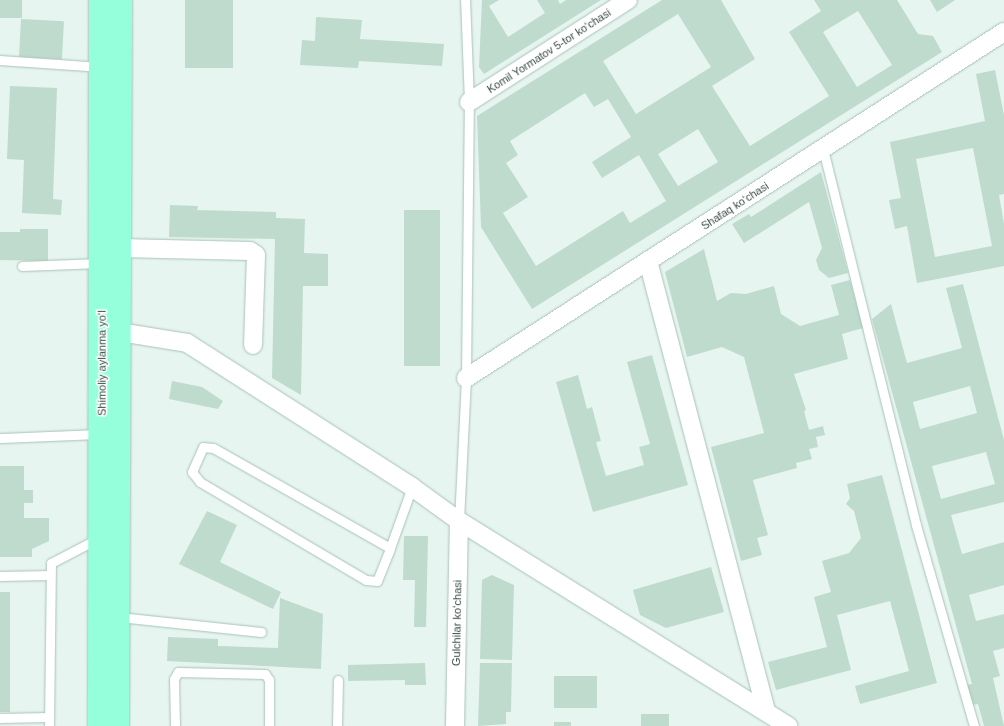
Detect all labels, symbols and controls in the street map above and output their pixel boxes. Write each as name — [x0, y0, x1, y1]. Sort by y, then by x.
street label: Komil Yormatov 5-tor koʻchasi — [485, 6, 613, 96]
street label: Shafaq koʻchasi — [699, 179, 771, 233]
street label: Shimoliy aylanma yoʻl — [95, 310, 109, 416]
street label: Gulchilar koʻchasi — [450, 580, 464, 666]

